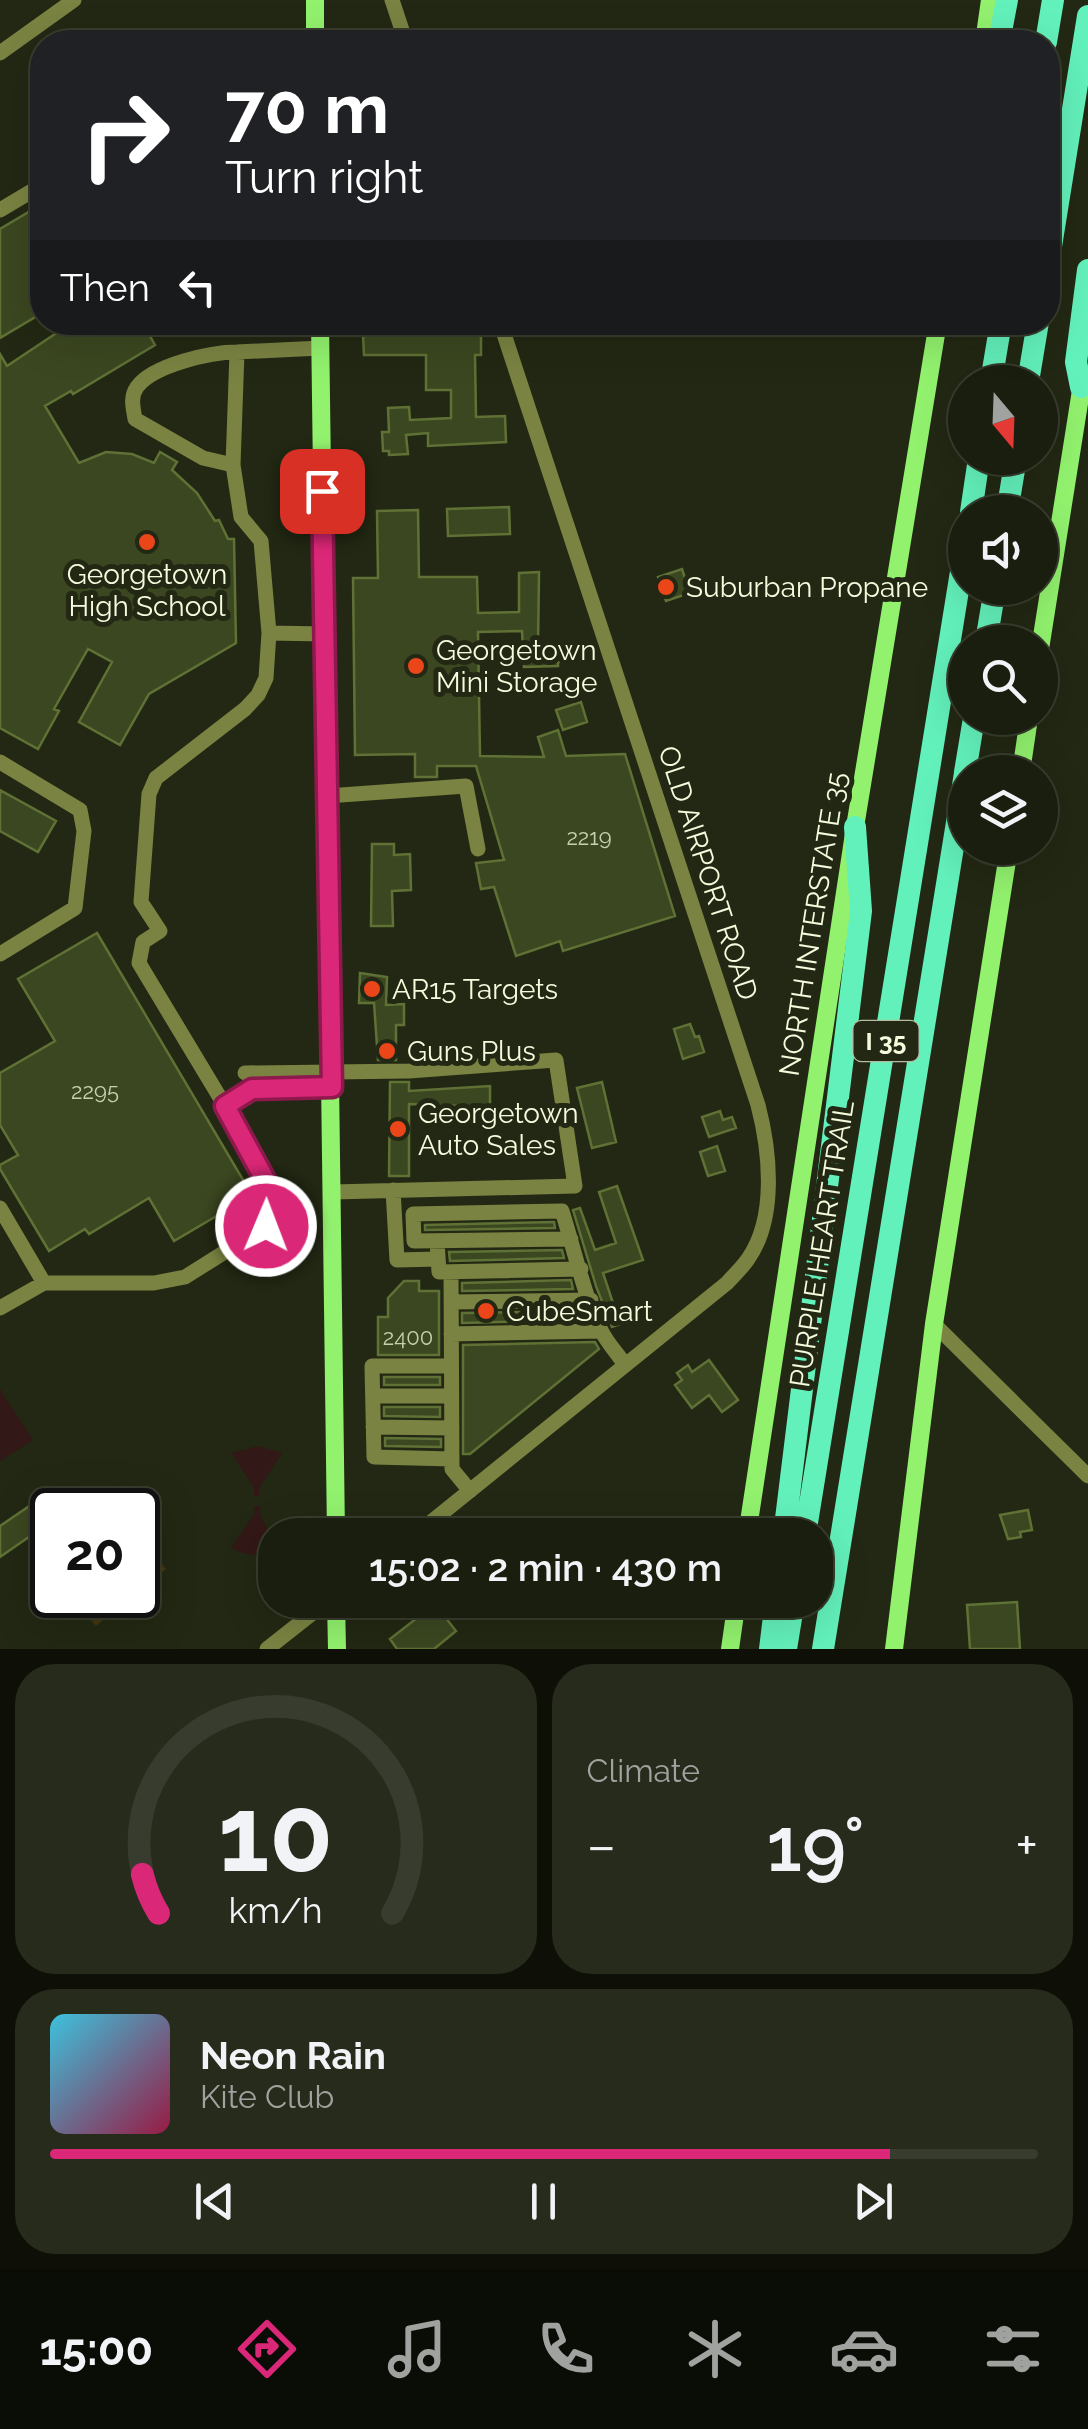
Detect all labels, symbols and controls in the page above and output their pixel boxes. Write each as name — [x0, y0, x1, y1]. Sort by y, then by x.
text: 70 m — [225, 67, 389, 149]
icon: right — [60, 70, 190, 200]
text: Turn right — [225, 151, 423, 204]
icon: left — [170, 260, 225, 315]
text: Then — [60, 265, 150, 310]
north arrow — [948, 365, 1058, 475]
map controls — [948, 365, 1058, 865]
pin — [280, 449, 365, 534]
icon: arrive — [295, 464, 350, 519]
button: sound — [948, 495, 1058, 605]
marker: Georgetown High School — [136, 531, 158, 553]
place label: Georgetown High School — [67, 558, 227, 623]
place label: Suburban Propane — [686, 571, 928, 604]
marker: Suburban Propane — [655, 576, 677, 598]
button: search — [948, 625, 1058, 735]
place label: Georgetown Mini Storage — [436, 634, 598, 699]
marker: Georgetown Mini Storage — [405, 655, 427, 677]
street label: OLD AIRPORT ROAD — [651, 742, 765, 1004]
button: layers — [948, 755, 1058, 865]
street label: NORTH INTERSTATE 35 — [773, 770, 853, 1078]
house number: 2219 — [566, 824, 612, 850]
place label: AR15 Targets — [392, 973, 558, 1006]
marker: AR15 Targets — [361, 978, 383, 1000]
road number: I 35 — [854, 1021, 918, 1061]
place label: Guns Plus — [407, 1035, 536, 1068]
marker: Guns Plus — [376, 1040, 398, 1062]
house number: 2295 — [71, 1078, 119, 1104]
place label: Georgetown Auto Sales — [418, 1097, 579, 1162]
street label: PURPLE HEART TRAIL — [783, 1098, 861, 1390]
marker: Georgetown Auto Sales — [387, 1118, 409, 1140]
position arrow — [214, 1174, 318, 1278]
place label: CubeSmart — [506, 1295, 653, 1328]
marker: CubeSmart — [475, 1300, 497, 1322]
house number: 2400 — [383, 1324, 433, 1350]
speed limit sign: 20 — [30, 1488, 160, 1618]
text: 15:02 · 2 min · 430 m — [369, 1545, 722, 1590]
text: Climate — [587, 1752, 700, 1789]
text: 10 — [218, 1773, 333, 1895]
text: 19° — [767, 1800, 865, 1889]
text: − — [587, 1813, 616, 1878]
text: + — [1015, 1813, 1038, 1878]
text: km/h — [229, 1889, 323, 1931]
text: Neon Rain — [200, 2033, 386, 2078]
text: Kite Club — [200, 2078, 334, 2115]
icon: previous — [187, 2174, 242, 2229]
icon: pause — [516, 2174, 571, 2229]
icon: next — [846, 2174, 901, 2229]
icon: directions — [232, 2314, 302, 2384]
icon: music — [382, 2314, 452, 2384]
icon: phone — [531, 2314, 601, 2384]
icon: climate — [680, 2314, 750, 2384]
icon: car — [829, 2314, 899, 2384]
icon: filters — [978, 2314, 1048, 2384]
text: 15:00 — [40, 2323, 153, 2376]

